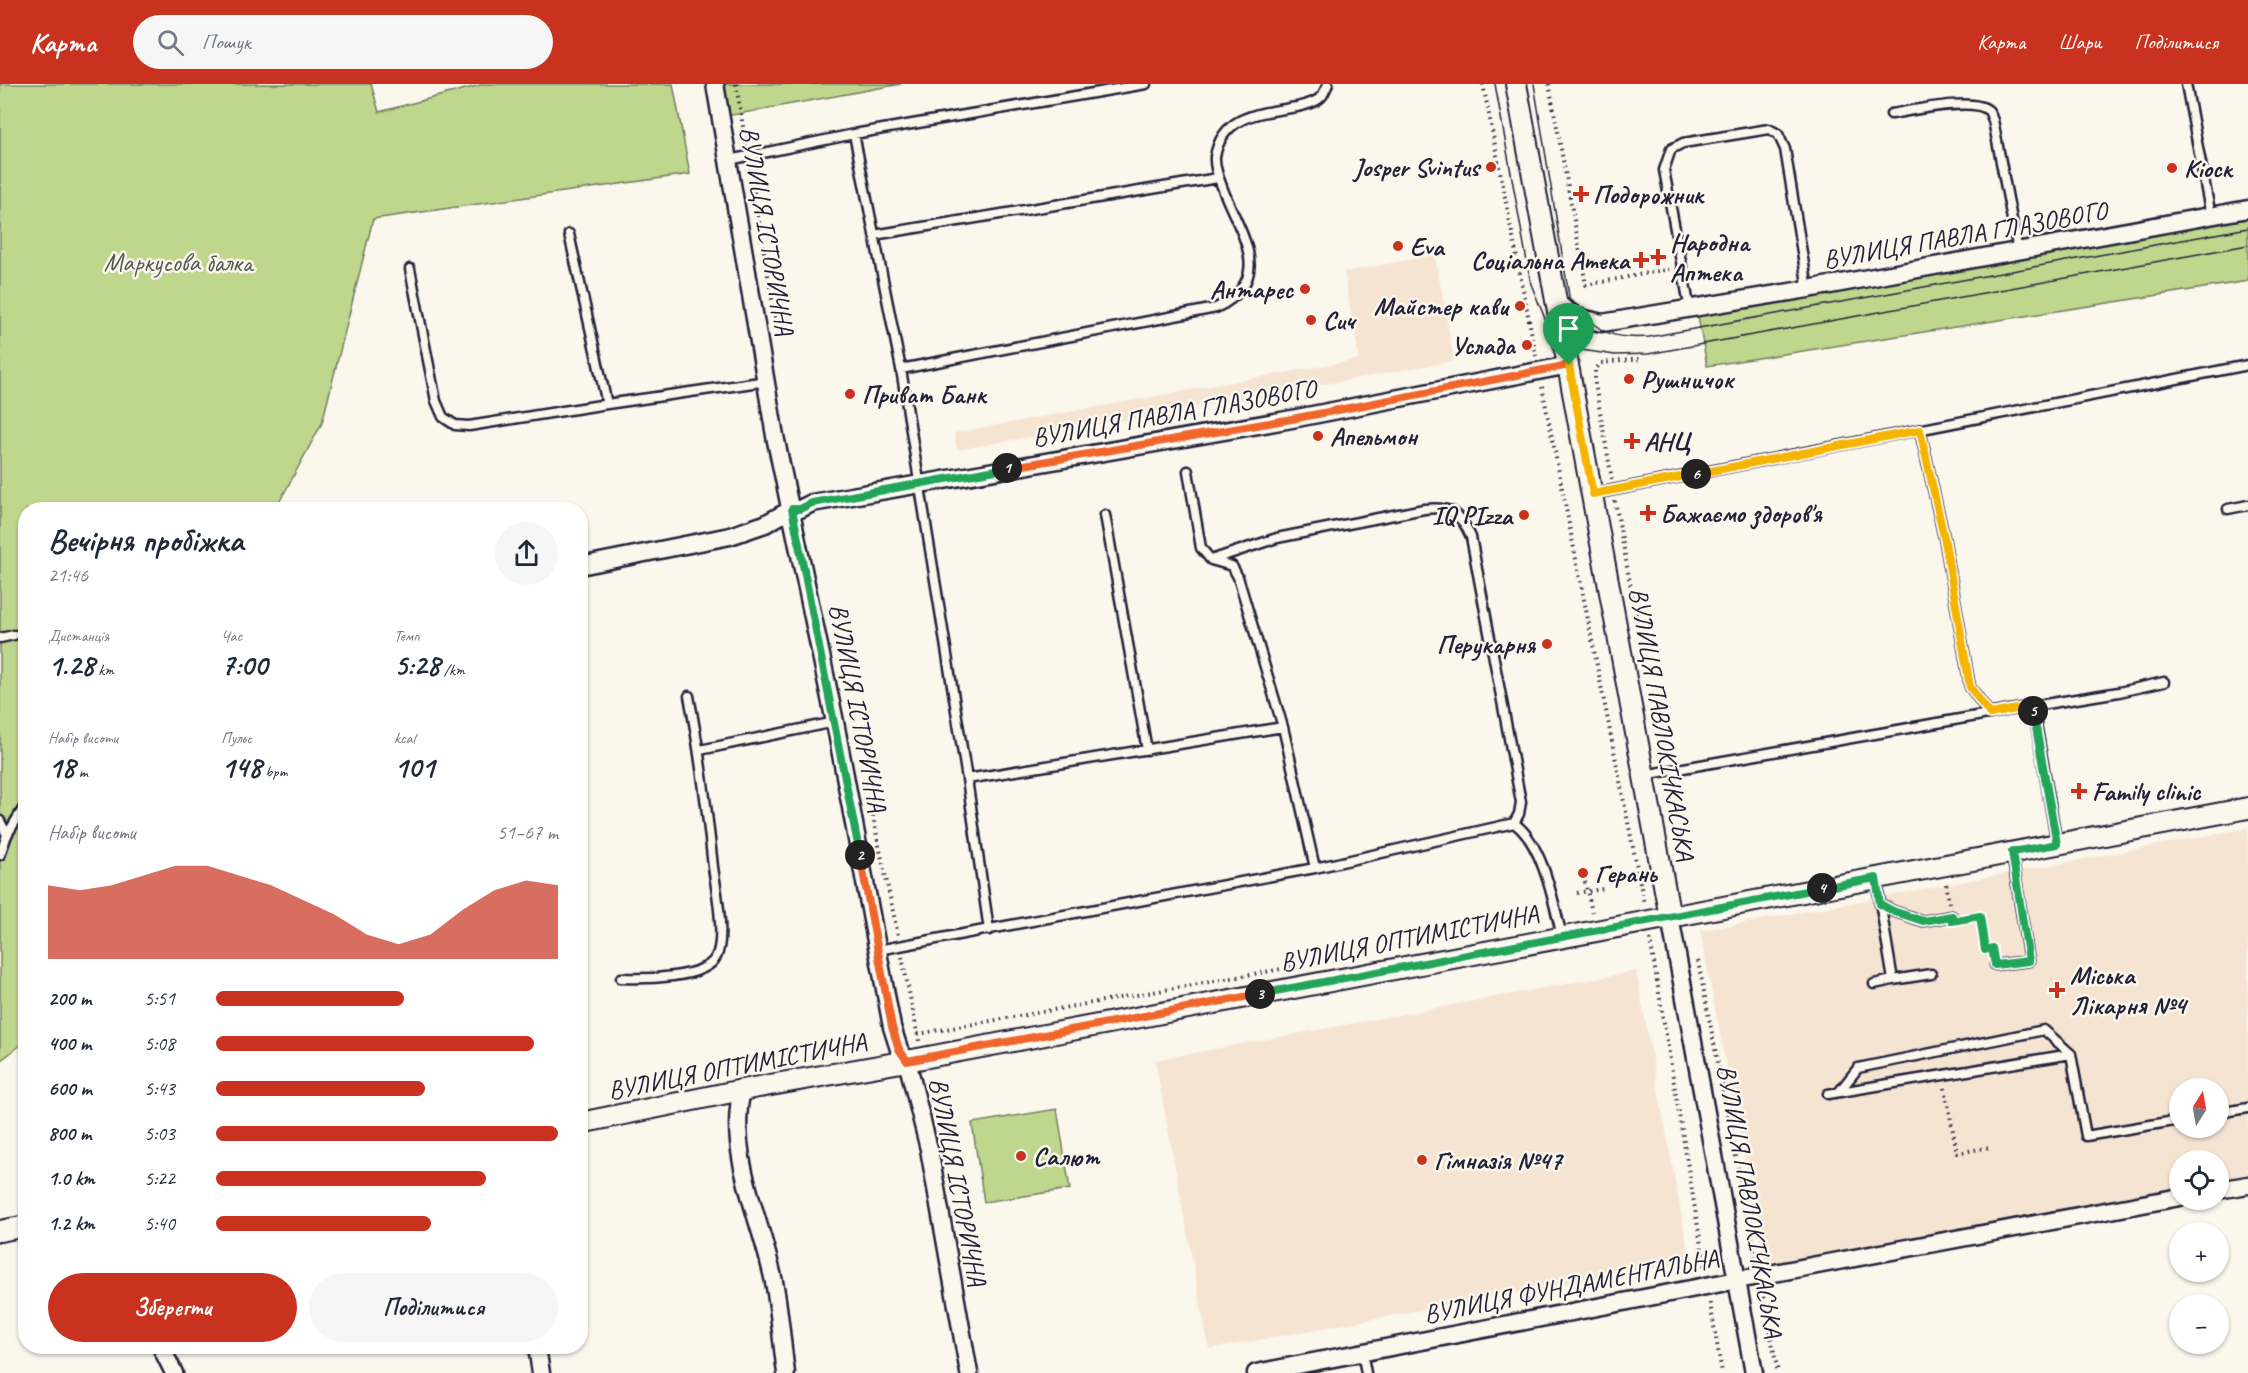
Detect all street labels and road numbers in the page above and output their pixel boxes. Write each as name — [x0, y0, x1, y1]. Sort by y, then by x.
street label: ВУЛИЦЯ ІСТОРИЧНА — [732, 124, 802, 339]
street label: ВУЛИЦЯ ПАВЛА ГЛАЗОВОГО — [1821, 193, 2113, 276]
street label: ВУЛИЦЯ ПАВЛА ГЛАЗОВОГО — [1030, 371, 1322, 454]
street label: ВУЛИЦЯ ПАВЛОКІЧКАСЬКА — [1622, 585, 1702, 864]
street label: ВУЛИЦЯ ІСТОРИЧНА — [822, 601, 895, 816]
street label: ВУЛИЦЯ ОПТИМІСТИЧНА — [1277, 897, 1542, 979]
street label: ВУЛИЦЯ ОПТИМІСТИЧНА — [605, 1025, 870, 1107]
street label: ВУЛИЦЯ ПАВЛОКІЧКАСЬКА — [1710, 1062, 1790, 1341]
street label: ВУЛИЦЯ ІСТОРИЧНА — [922, 1075, 995, 1290]
street label: ВУЛИЦЯ ФУНДАМЕНТАЛЬНА — [1421, 1241, 1722, 1331]

